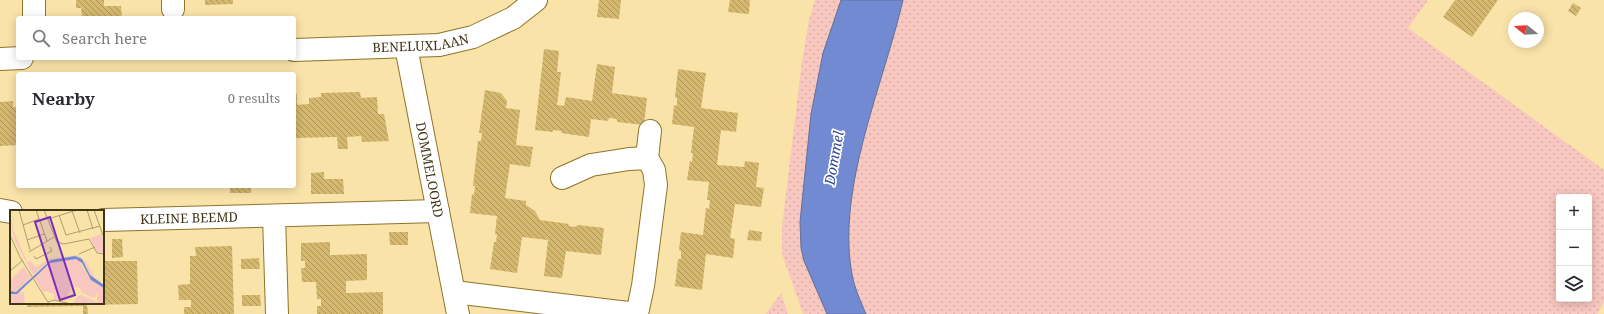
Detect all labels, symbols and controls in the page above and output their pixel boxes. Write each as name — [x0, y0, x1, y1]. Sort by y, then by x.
north arrow — [1508, 12, 1544, 48]
search box — [16, 16, 296, 60]
icon: search — [30, 27, 52, 49]
text: Search here — [62, 28, 147, 48]
street label: BENELUXLAAN — [372, 29, 471, 56]
text: Nearby — [32, 87, 95, 110]
text: 0 results — [228, 89, 280, 107]
street label: DOMMELOORD — [412, 120, 448, 219]
water label: Dommel — [819, 129, 848, 187]
map controls — [1556, 194, 1592, 302]
button: + — [1556, 194, 1592, 230]
street label: KLEINE BEEMD — [140, 207, 238, 228]
inset map — [10, 210, 104, 304]
button: − — [1556, 230, 1592, 266]
button: layers — [1556, 266, 1592, 302]

